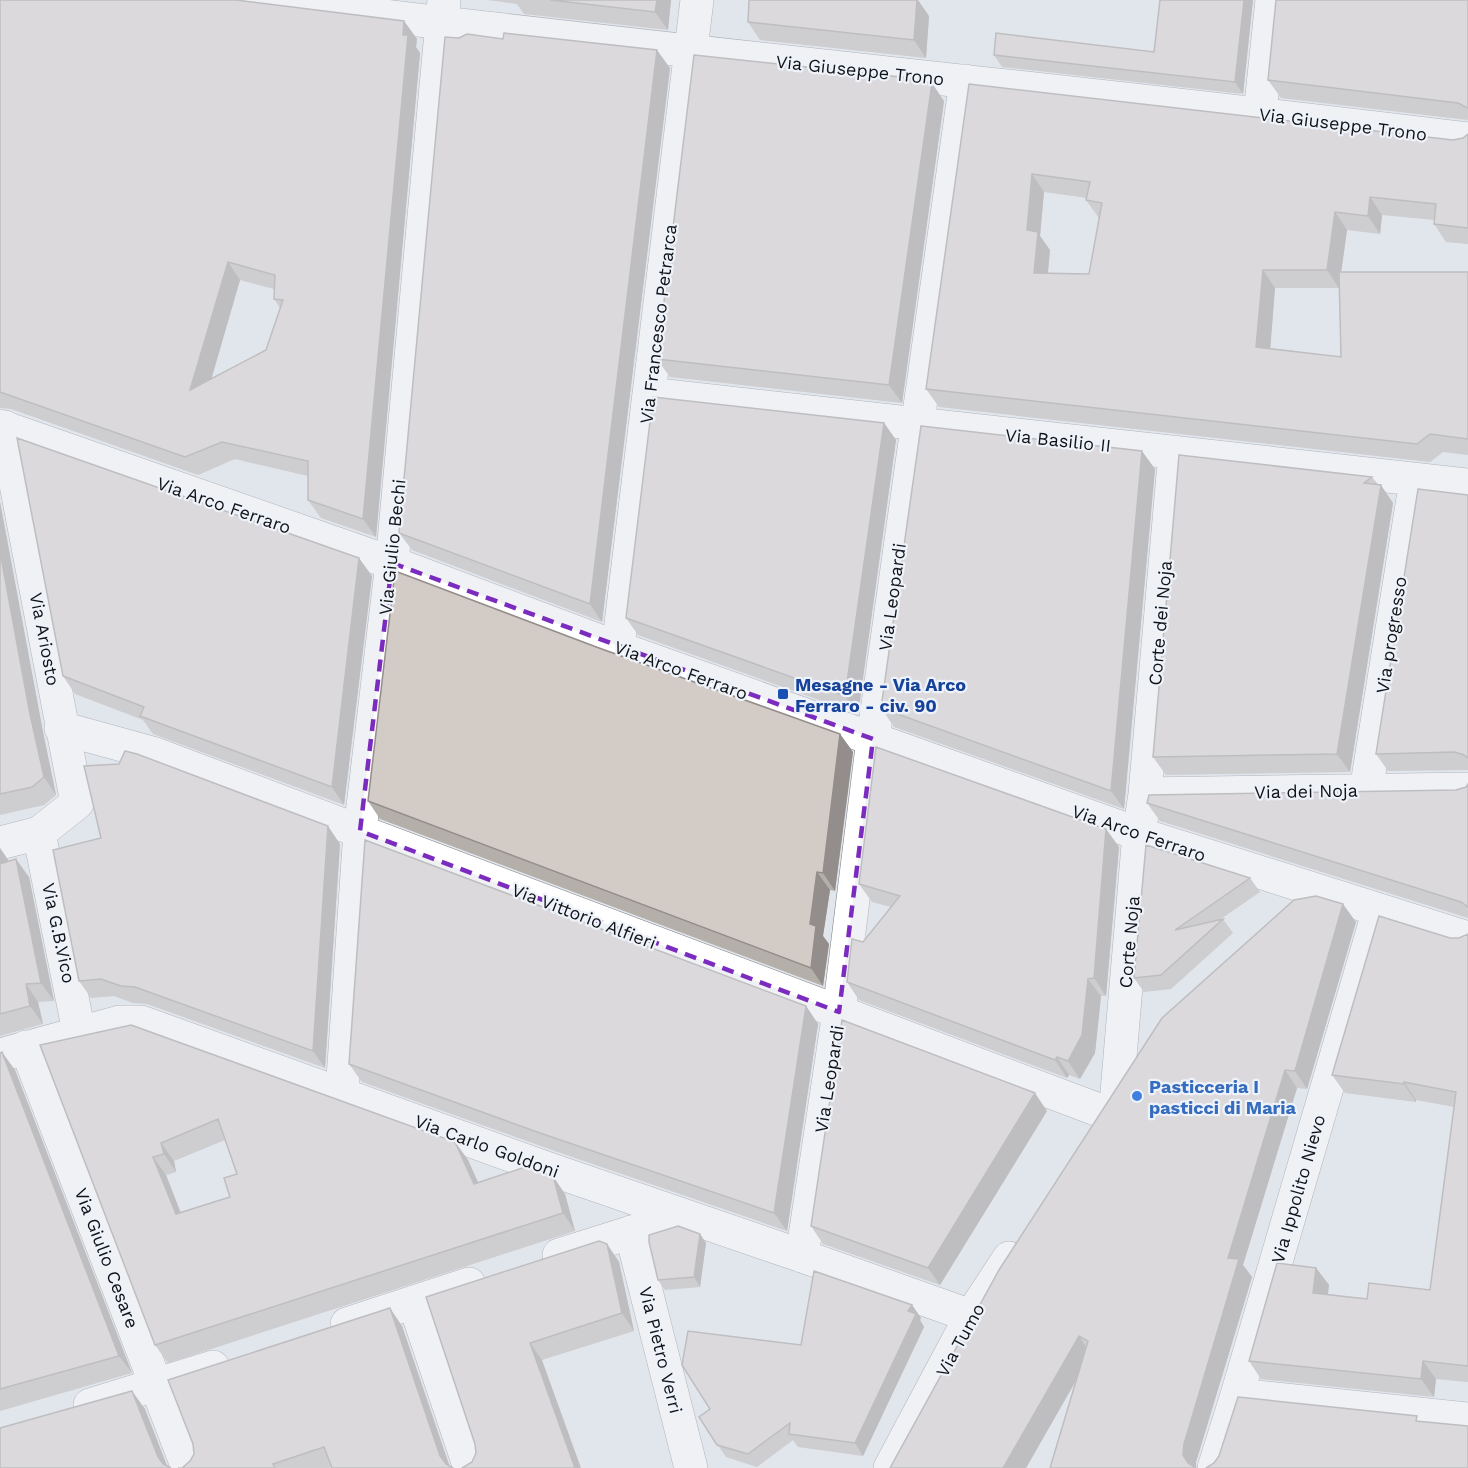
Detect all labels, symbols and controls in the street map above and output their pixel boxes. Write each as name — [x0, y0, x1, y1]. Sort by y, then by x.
street label: Via Giuseppe Trono — [775, 51, 945, 89]
street label: Via Giuseppe Trono — [1258, 103, 1428, 145]
street label: Via Francesco Petrarca — [635, 223, 681, 425]
street label: Via Basilio II — [1004, 424, 1112, 456]
street label: Via Arco Ferraro — [154, 472, 294, 538]
street label: Via Giulio Bechi — [374, 478, 410, 616]
street label: Via Leopardi — [874, 542, 910, 652]
street label: Corte dei Noja — [1144, 560, 1176, 686]
street label: Via progresso — [1371, 575, 1411, 695]
street label: Via Ariosto — [26, 591, 64, 687]
street label: Via Arco Ferraro — [611, 636, 751, 704]
place label: Mesagne - Via Arco Ferraro - civ. 90 — [795, 674, 966, 716]
marker: Mesagne - Via Arco Ferraro - civ. 90 — [776, 687, 790, 701]
street label: Via dei Noja — [1254, 780, 1358, 802]
street label: Via Arco Ferraro — [1069, 800, 1209, 866]
street label: Via Vittorio Alfieri — [509, 879, 659, 953]
street label: Via G.B.Vico — [38, 881, 80, 985]
street label: Corte Noja — [1114, 895, 1144, 989]
street label: Via Leopardi — [810, 1024, 848, 1134]
place label: Pasticceria I pasticci di Maria — [1149, 1076, 1297, 1118]
marker: Pasticceria I pasticci di Maria — [1130, 1089, 1144, 1103]
street label: Via Carlo Goldoni — [412, 1110, 562, 1182]
street label: Via Ippolito Nievo — [1267, 1112, 1329, 1266]
street label: Via Giulio Cesare — [71, 1185, 143, 1331]
street label: Via Pietro Verri — [635, 1284, 687, 1416]
street label: Via Tumo — [931, 1300, 989, 1380]

